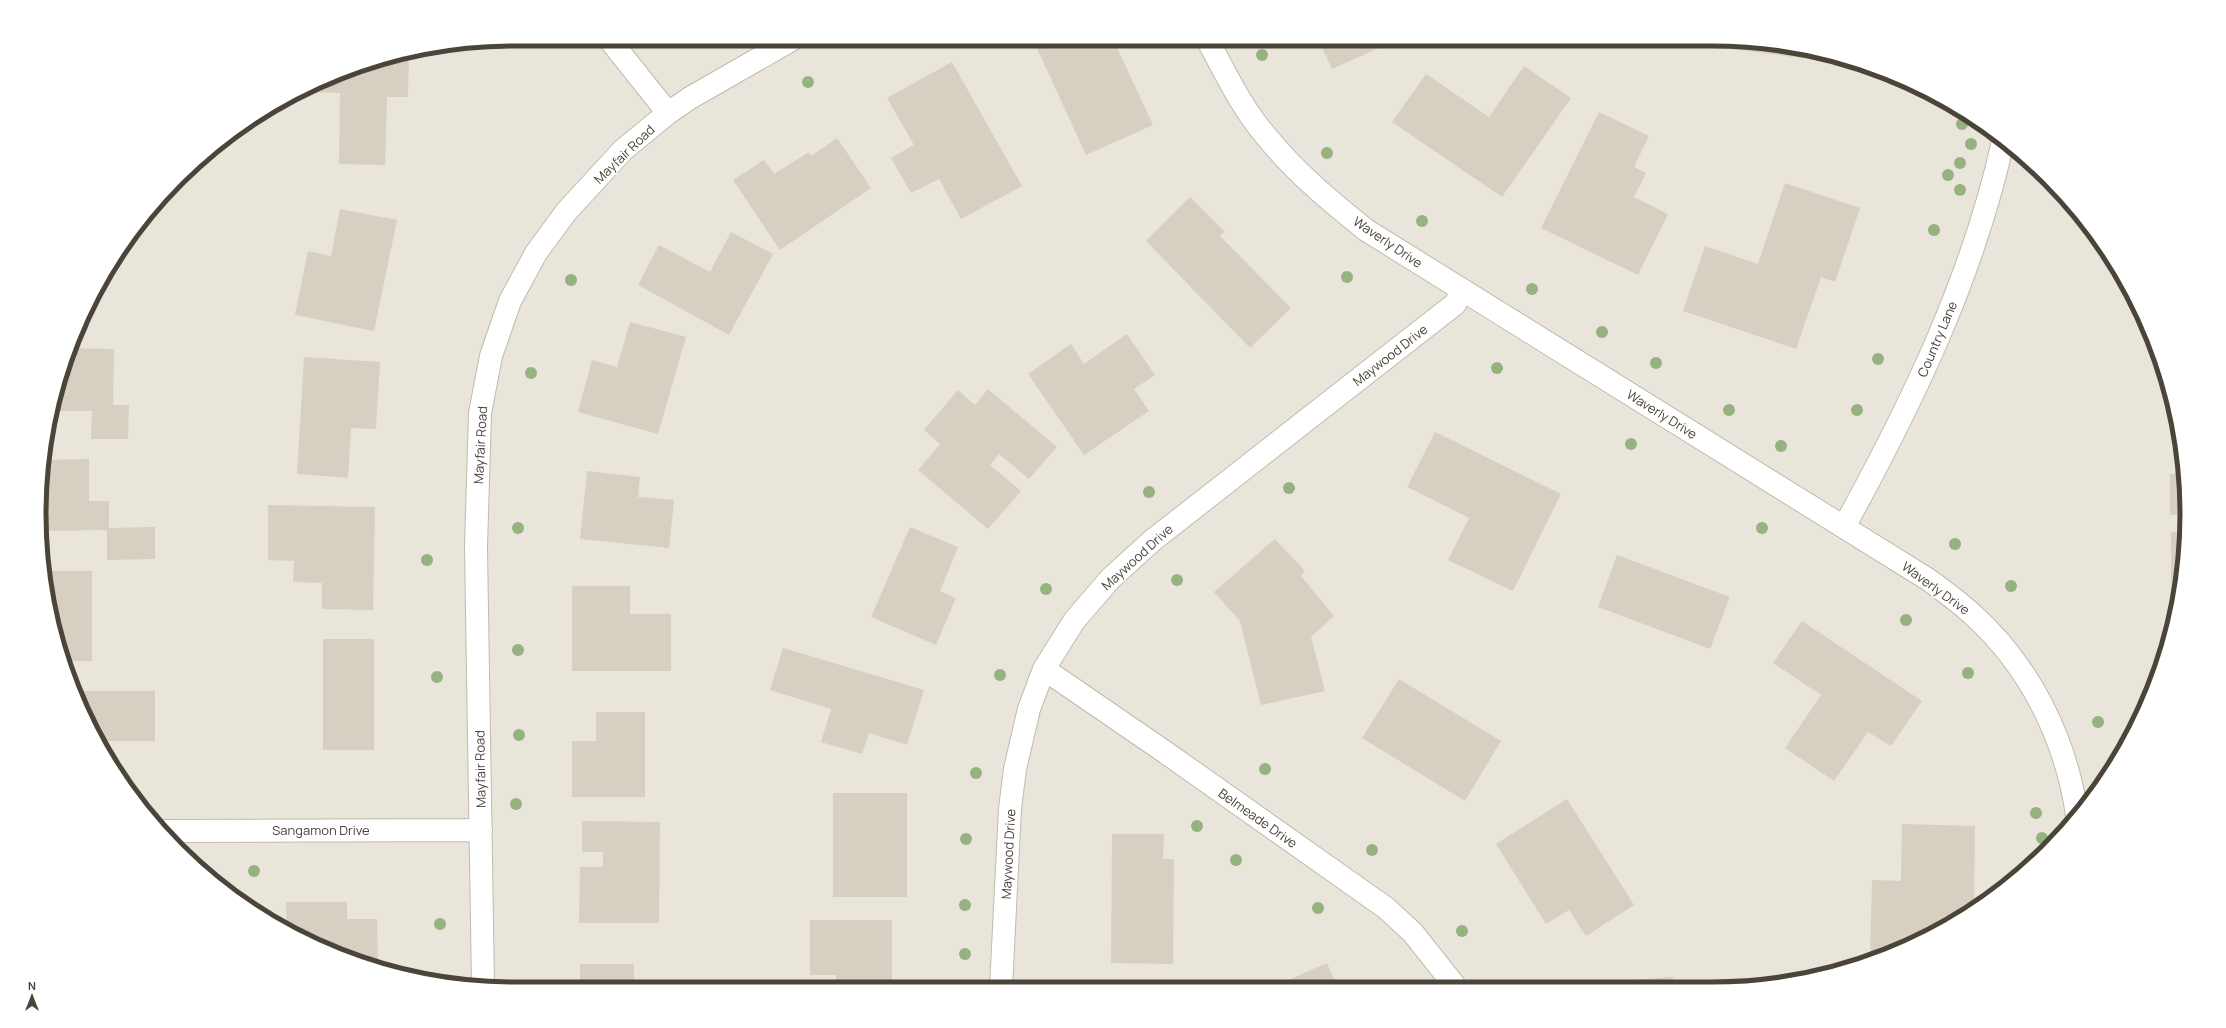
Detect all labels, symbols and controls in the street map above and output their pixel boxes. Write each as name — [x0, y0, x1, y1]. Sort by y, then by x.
street label: Mayfair Road — [590, 120, 658, 188]
street label: Waverly Drive — [1350, 212, 1427, 272]
street label: Country Lane — [1913, 298, 1961, 380]
street label: Maywood Drive — [1349, 320, 1431, 390]
street label: Waverly Drive — [1623, 385, 1701, 443]
street label: Mayfair Road — [469, 406, 491, 484]
street label: Maywood Drive — [1097, 520, 1177, 594]
street label: Waverly Drive — [1898, 557, 1974, 619]
street label: Mayfair Road — [470, 730, 490, 808]
street label: Belmeade Drive — [1215, 784, 1301, 852]
street label: Maywood Drive — [997, 808, 1019, 900]
street label: Sangamon Drive — [272, 821, 370, 839]
north arrow — [12, 976, 52, 1016]
text: N — [28, 978, 36, 993]

